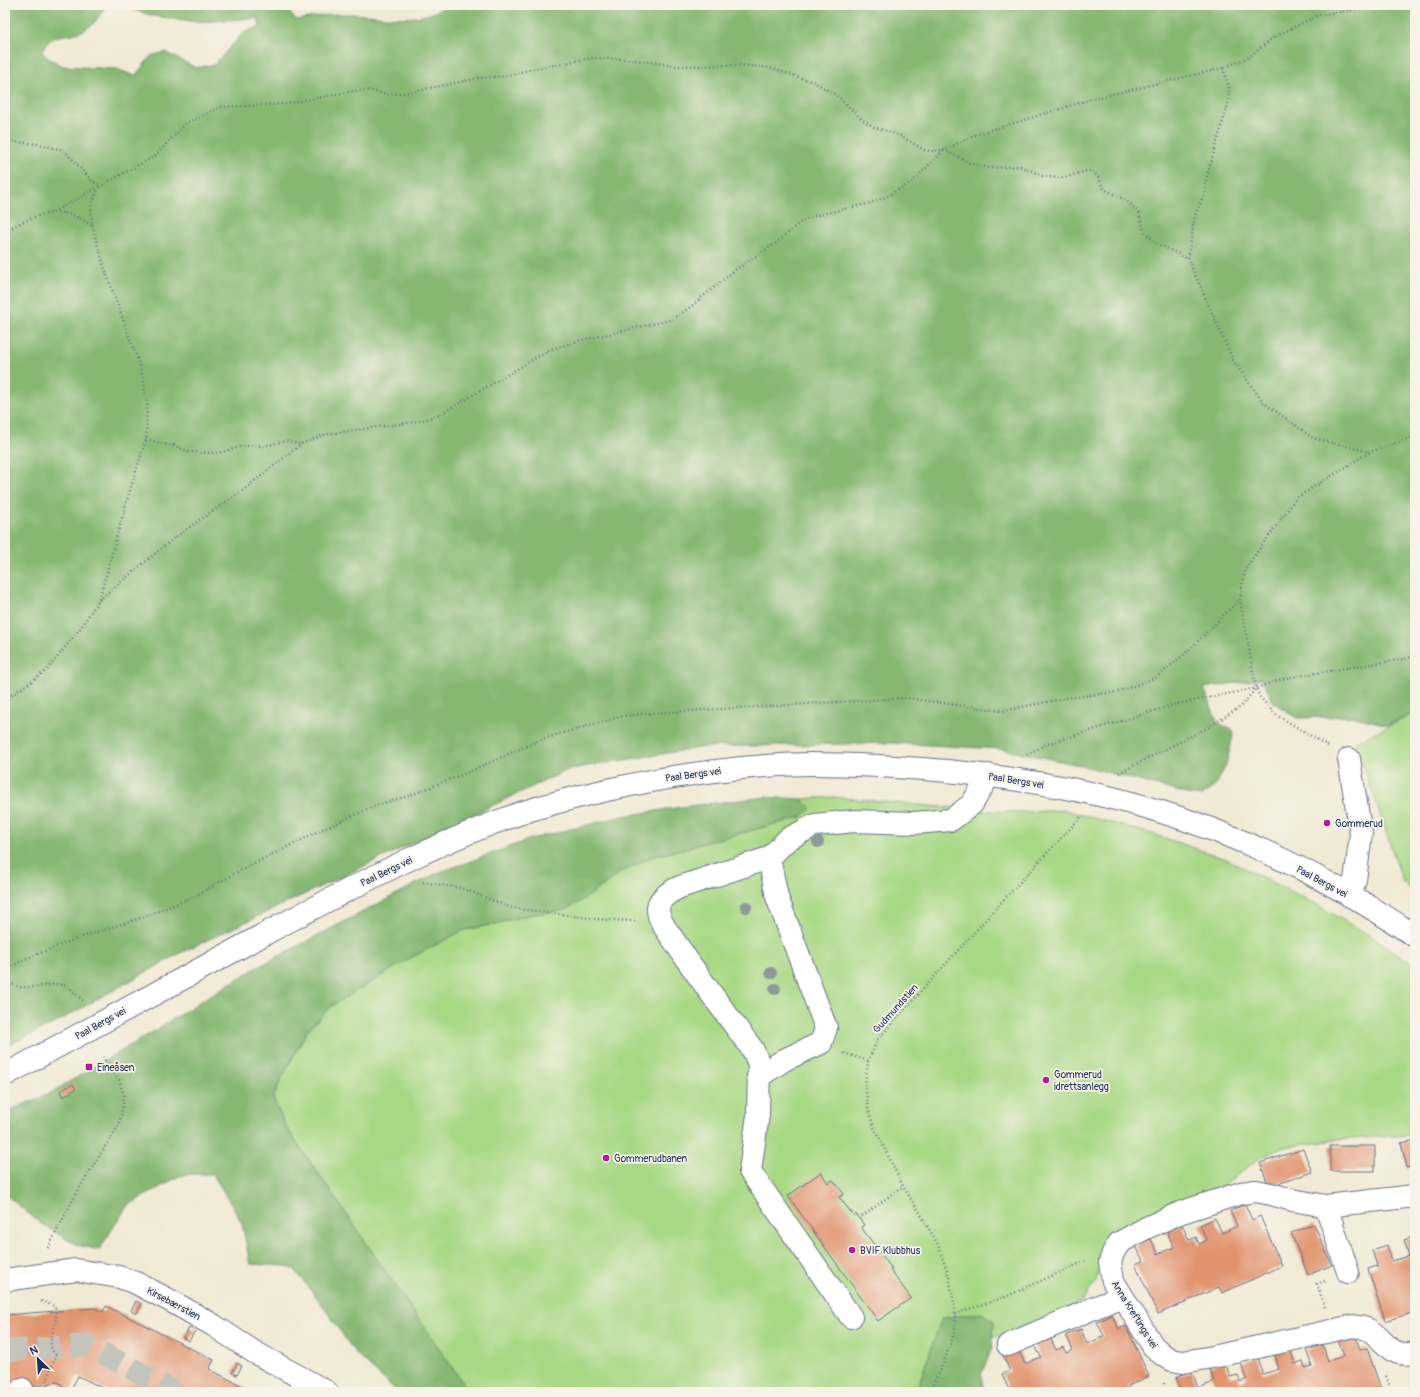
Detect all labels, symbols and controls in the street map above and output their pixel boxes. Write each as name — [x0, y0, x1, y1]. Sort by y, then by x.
street label: Paal Bergs vei — [665, 765, 722, 785]
street label: Paal Bergs vei — [987, 771, 1045, 791]
marker: Gommerud — [1322, 818, 1332, 828]
place label: Gommerud — [1335, 818, 1383, 830]
street label: Paal Bergs vei — [359, 854, 414, 890]
street label: Paal Bergs vei — [1294, 863, 1349, 900]
street label: Gudmundstien — [871, 981, 921, 1036]
street label: Paal Bergs vei — [73, 1005, 128, 1043]
place label: Eineåsen — [97, 1061, 135, 1074]
marker: Eineåsen — [84, 1062, 94, 1072]
place label: Gommerud idrettsanlegg — [1054, 1069, 1109, 1093]
marker: Gommerud idrettsanlegg — [1041, 1075, 1051, 1085]
marker: Gommerudbanen — [601, 1153, 611, 1163]
place label: Gommerudbanen — [614, 1153, 688, 1165]
marker: BVIF Klubbhus — [847, 1245, 857, 1255]
place label: BVIF Klubbhus — [860, 1245, 921, 1257]
street label: Anna Kreftings vei — [1109, 1279, 1160, 1351]
street label: Kirsebærstien — [145, 1285, 203, 1323]
north arrow — [18, 1339, 58, 1379]
text: N — [28, 1343, 41, 1358]

